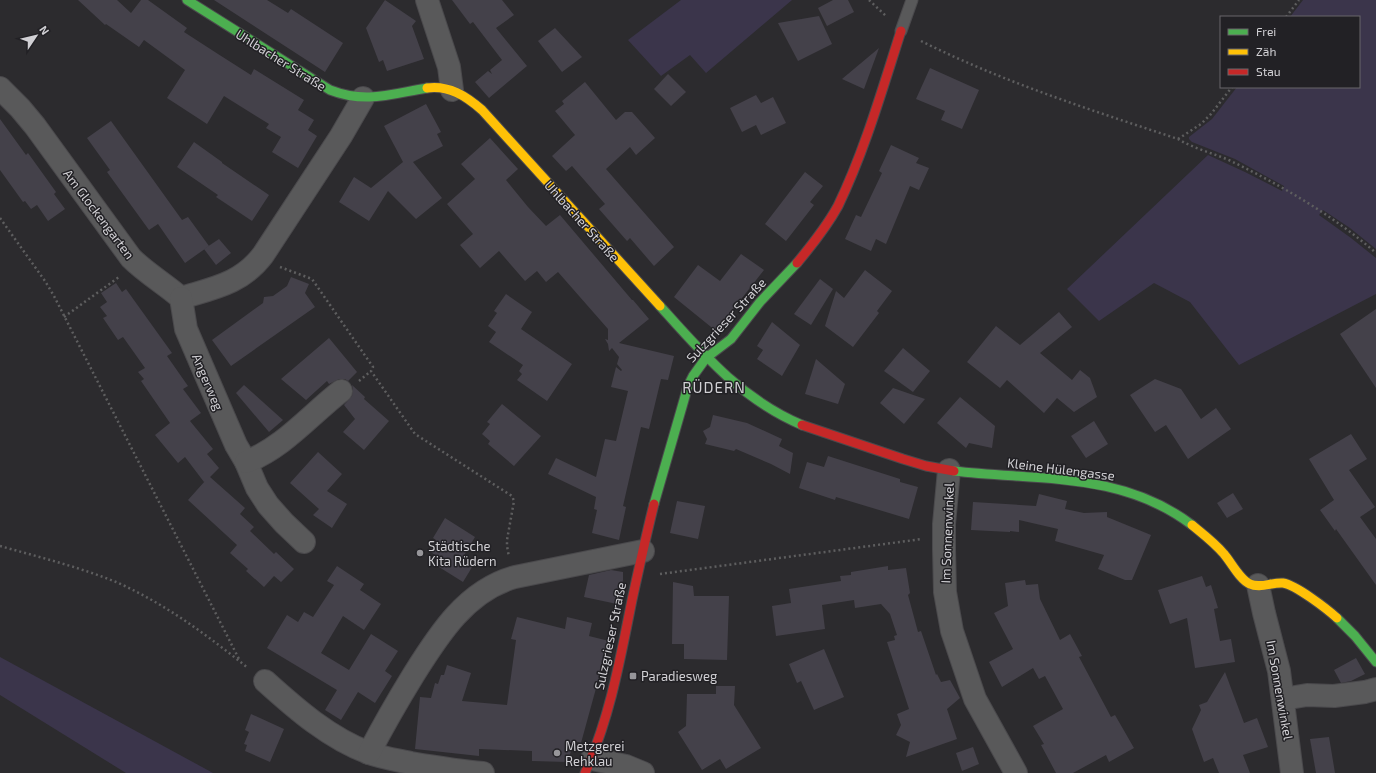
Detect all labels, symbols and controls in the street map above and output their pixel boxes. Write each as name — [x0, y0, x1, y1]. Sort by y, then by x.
north arrow — [16, 16, 56, 56]
legend — [1220, 16, 1360, 88]
text: N — [37, 23, 52, 37]
text: Frei — [1256, 24, 1276, 38]
street label: Uhlbacher Straße — [233, 26, 329, 94]
text: Zäh — [1256, 44, 1276, 58]
text: Stau — [1256, 64, 1281, 78]
street label: Am Glockengarten — [60, 166, 138, 262]
street label: Uhlbacher Straße — [541, 177, 623, 265]
street label: Sulzgrieser Straße — [683, 274, 769, 366]
street label: Angerweg — [189, 351, 227, 413]
district label: RÜDERN — [682, 378, 746, 396]
street label: Kleine Hülengasse — [1006, 454, 1116, 484]
street label: Im Sonnenwinkel — [937, 482, 957, 584]
place label: Städtische Kita Rüdern — [428, 538, 497, 569]
marker: Städtische Kita Rüdern — [415, 548, 425, 558]
street label: Sulzgrieser Straße — [591, 581, 629, 691]
street label: Im Sonnenwinkel — [1263, 639, 1297, 741]
place label: Paradiesweg — [641, 668, 717, 684]
marker: Paradiesweg — [628, 671, 638, 681]
place label: Metzgerei Rehklau — [565, 738, 624, 769]
marker: Metzgerei Rehklau — [552, 748, 562, 758]

